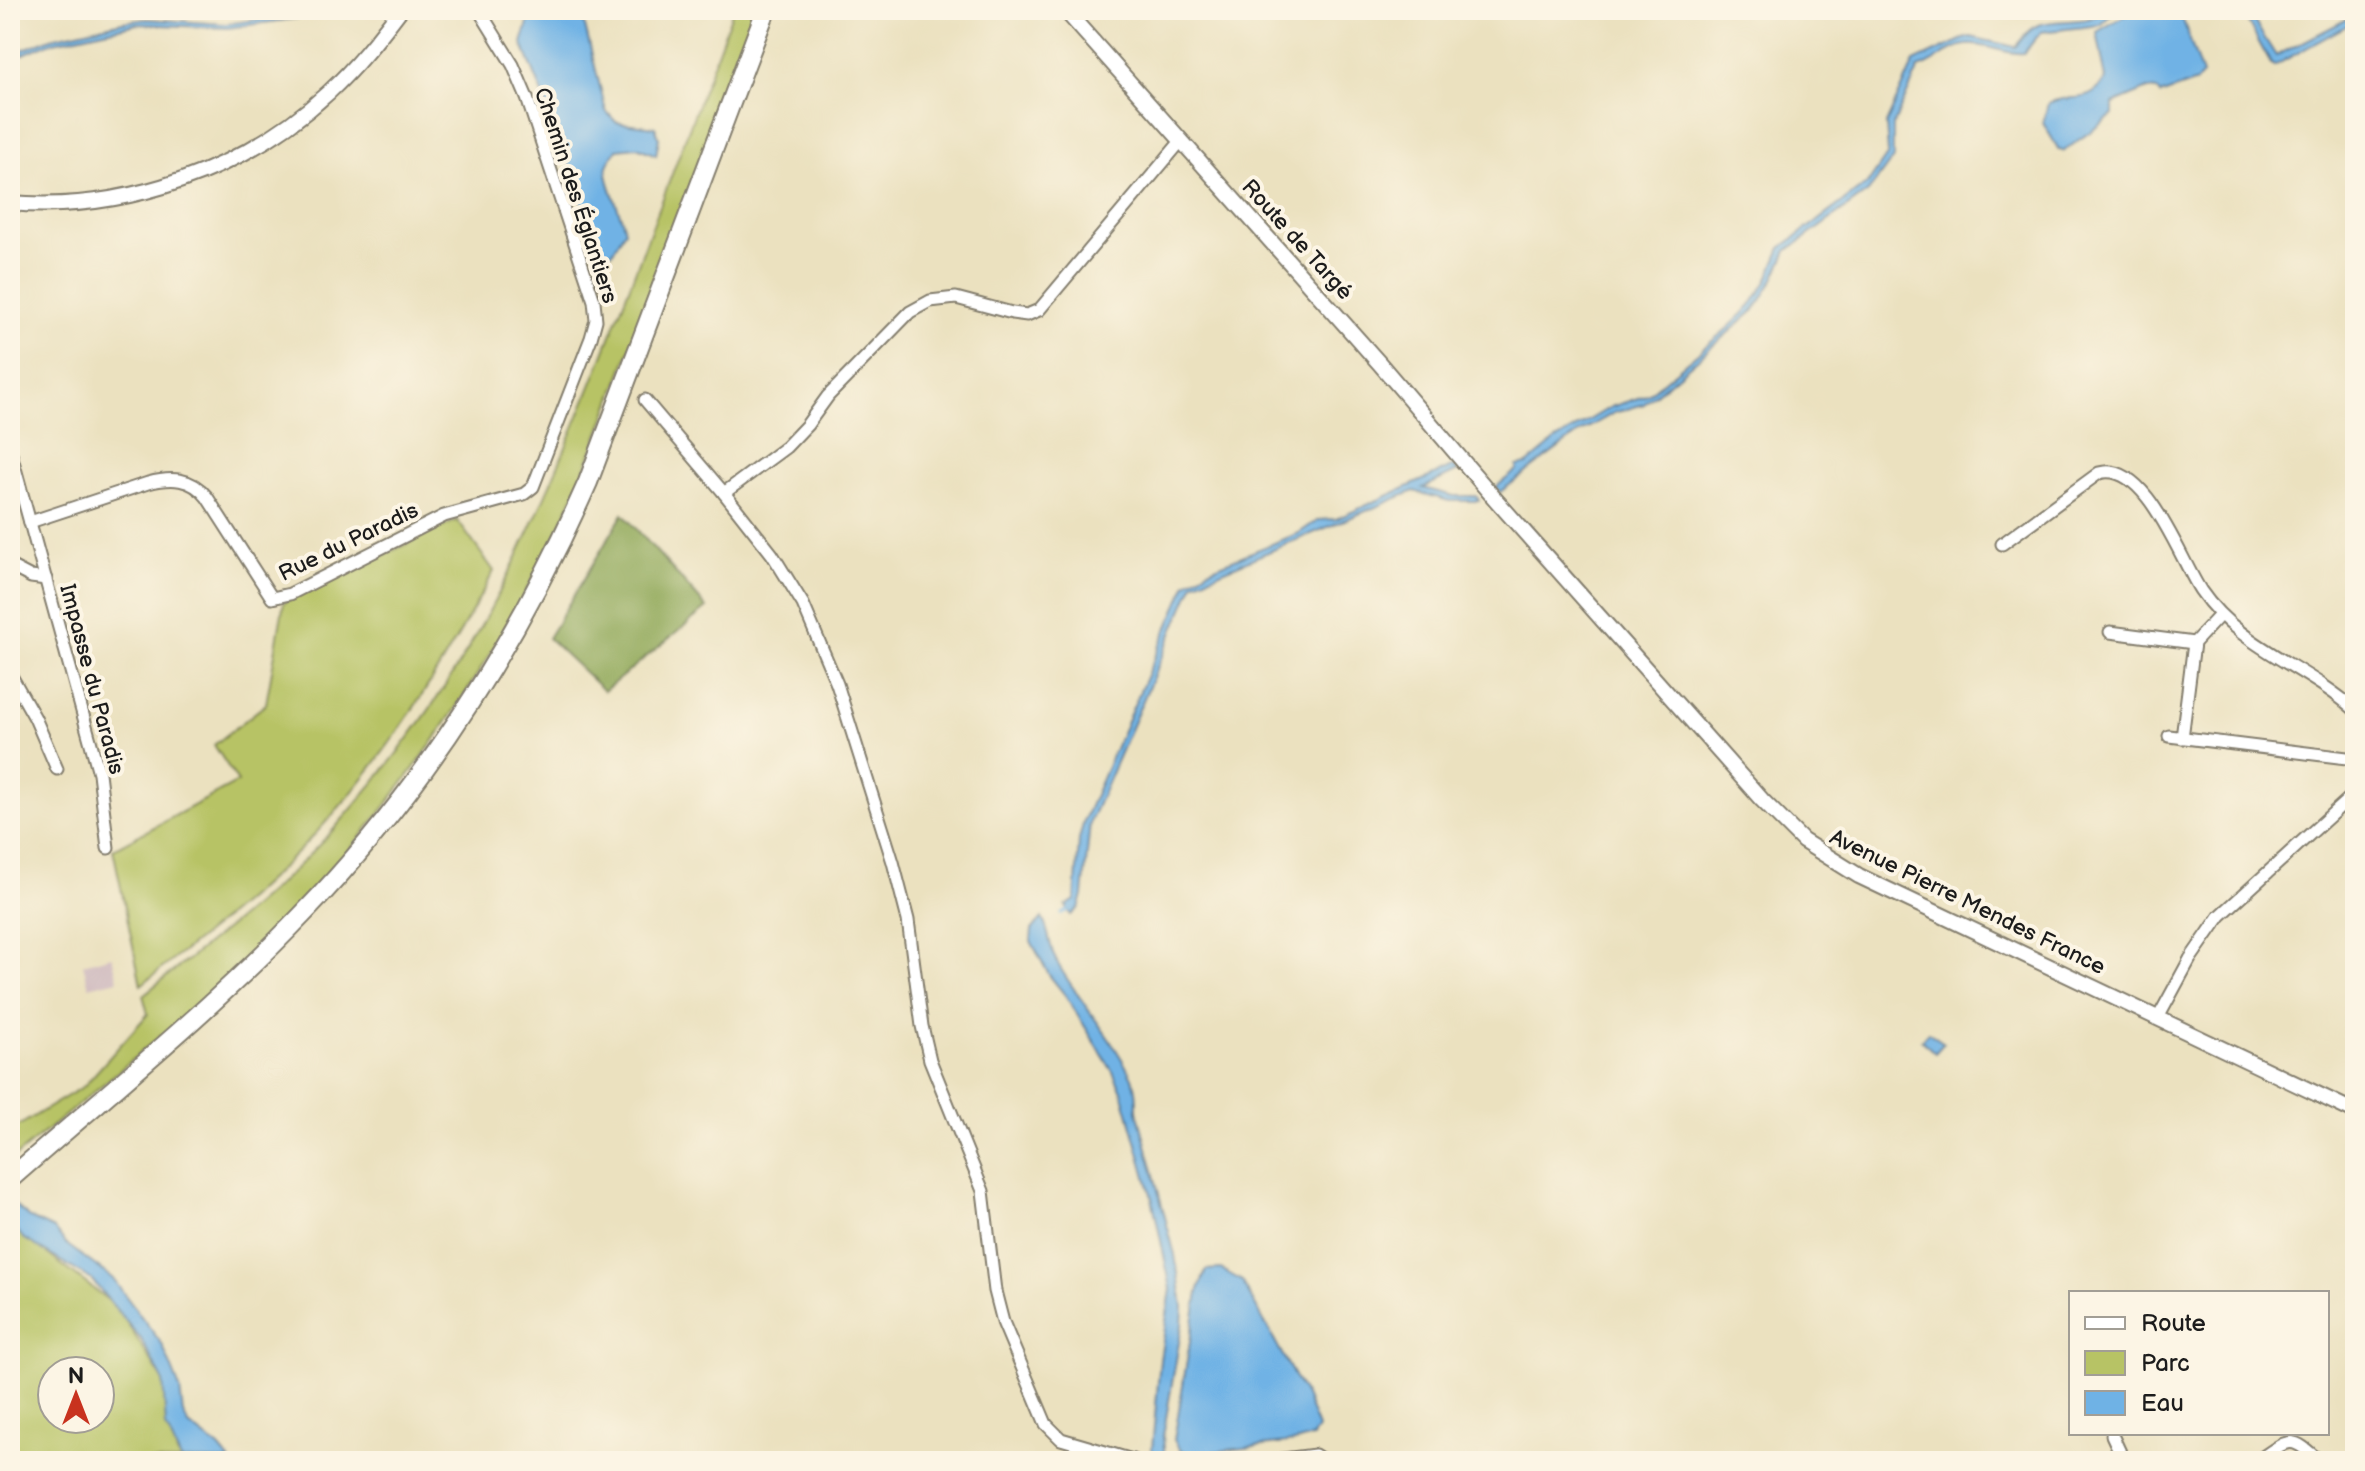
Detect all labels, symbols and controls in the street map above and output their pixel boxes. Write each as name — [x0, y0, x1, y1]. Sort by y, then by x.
street label: Chemin des Églantiers — [528, 84, 624, 307]
street label: Route de Targé — [1236, 174, 1358, 306]
street label: Rue du Paradis — [275, 497, 423, 588]
street label: Impasse du Paradis — [53, 581, 130, 778]
street label: Avenue Pierre Mendes France — [1825, 824, 2110, 981]
legend — [2069, 1291, 2329, 1435]
text: Route — [2141, 1309, 2206, 1338]
text: Parc — [2141, 1349, 2190, 1378]
north arrow — [36, 1355, 116, 1435]
text: N — [68, 1363, 84, 1390]
text: Eau — [2141, 1389, 2184, 1418]

